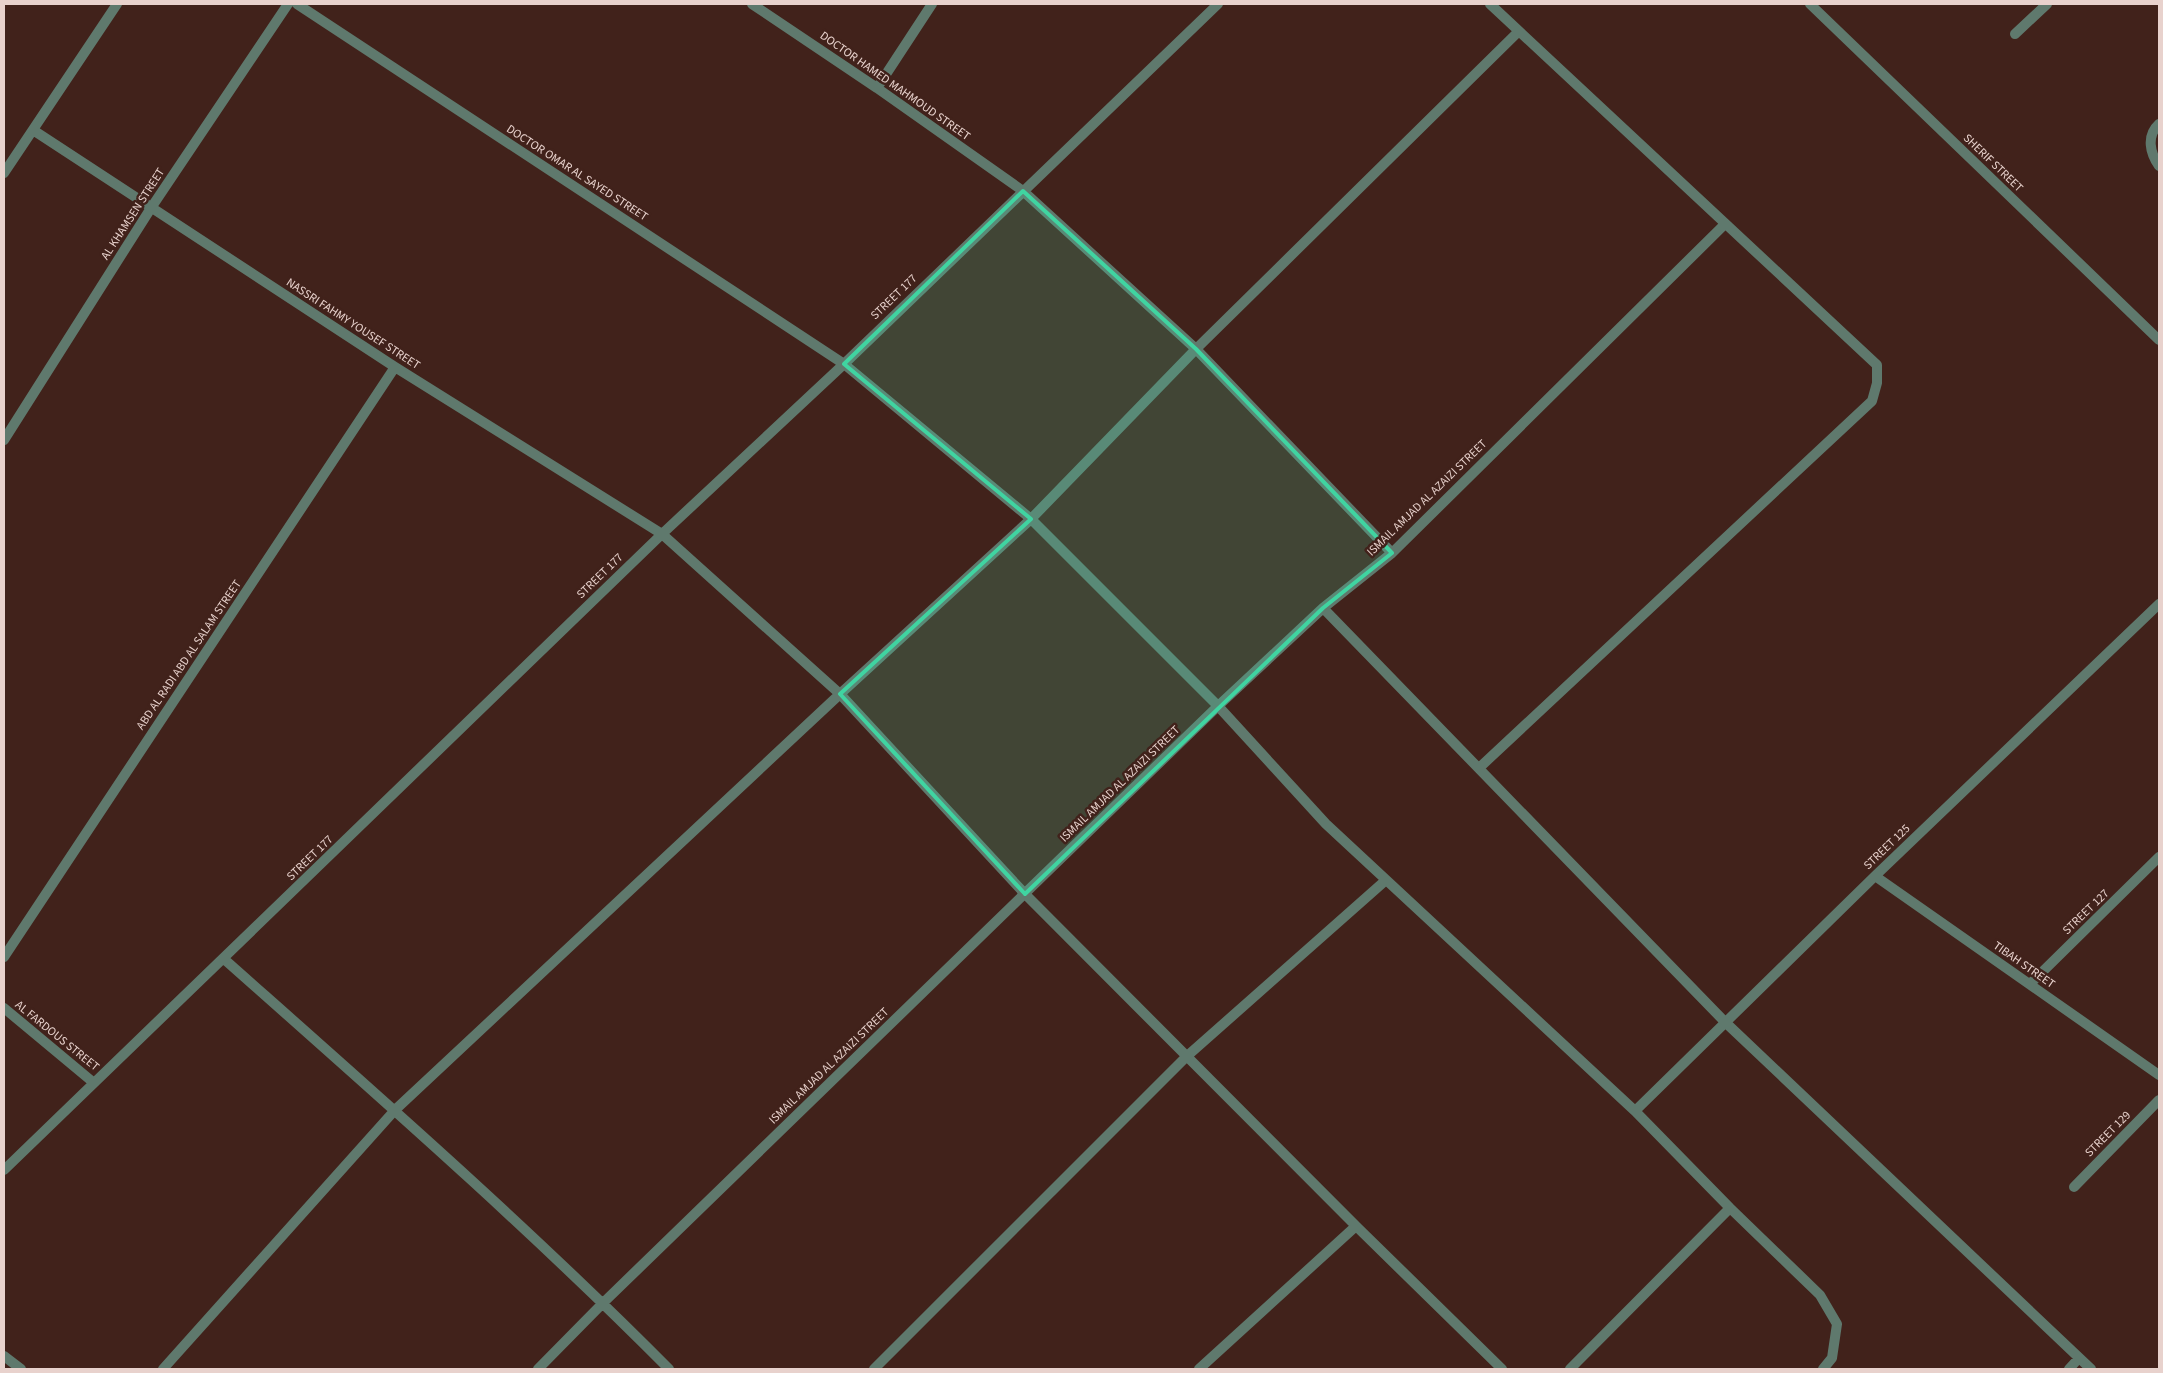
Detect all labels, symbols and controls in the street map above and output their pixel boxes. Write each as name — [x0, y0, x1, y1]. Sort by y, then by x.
street label: DOCTOR HAMED MAHMOUD STREET — [816, 27, 974, 145]
street label: DOCTOR OMAR AL SAYED STREET — [503, 121, 652, 226]
street label: SHERIF STREET — [1959, 130, 2027, 196]
street label: AL KHAMSEN STREET — [97, 164, 169, 263]
street label: STREET 177 — [867, 270, 921, 324]
street label: NASSRI FAHMY YOUSEF STREET — [283, 274, 424, 374]
street label: ISMAIL AMJAD AL AZAIZI STREET — [1363, 435, 1491, 560]
street label: STREET 177 — [573, 549, 627, 603]
street label: ABD AL RADI ABD AL SALAM STREET — [132, 576, 246, 733]
street label: ISMAIL AMJAD AL AZAIZI STREET — [1056, 721, 1184, 846]
street label: STREET 125 — [1860, 820, 1914, 874]
street label: STREET 177 — [283, 831, 337, 885]
street label: STREET 127 — [2059, 885, 2113, 939]
street label: TIBAH STREET — [1990, 937, 2059, 993]
street label: AL FARDOUS STREET — [11, 997, 103, 1076]
street label: ISMAIL AMJAD AL AZAIZI STREET — [765, 1003, 893, 1128]
street label: STREET 129 — [2081, 1107, 2135, 1161]

